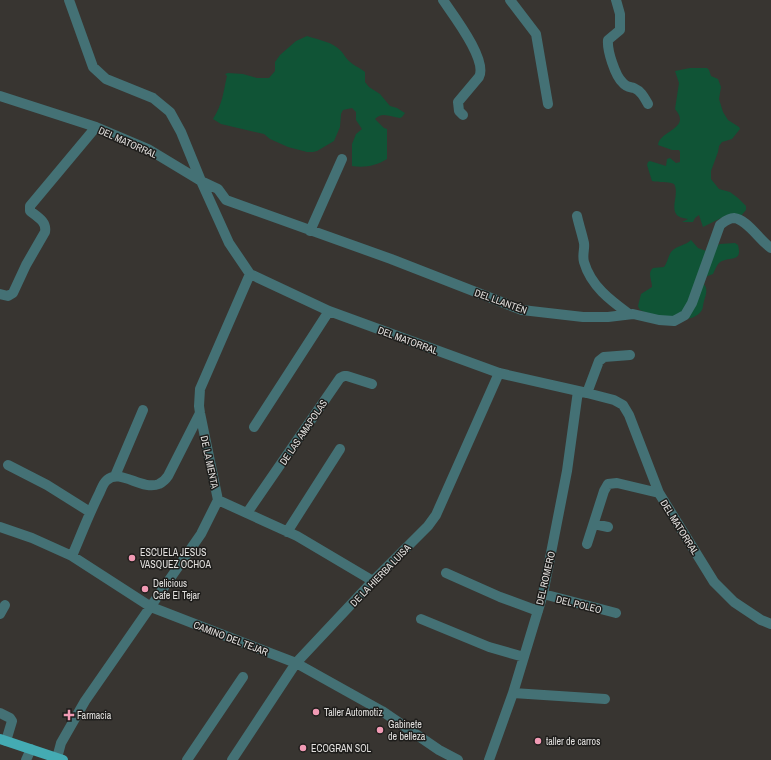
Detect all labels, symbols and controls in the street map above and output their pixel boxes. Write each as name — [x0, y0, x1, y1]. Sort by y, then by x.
street label: DEL MATORRAL — [96, 124, 160, 161]
street label: DEL LLANTÉN — [473, 286, 529, 317]
street label: DEL MATORRAL — [376, 324, 440, 357]
street label: DE LAS AMAPOLAS — [277, 397, 330, 467]
street label: DE LA MENTA — [198, 435, 222, 490]
street label: DEL MATORRAL — [657, 497, 702, 558]
street label: DE LA HIERBA LUISA — [347, 541, 414, 609]
place label: ESCUELA JESUS VASQUEZ OCHOA — [140, 546, 211, 571]
street label: DEL ROMERO — [533, 550, 558, 606]
marker: ESCUELA JESUS VASQUEZ OCHOA — [127, 553, 137, 563]
place label: Delicious Cafe El Tejar — [153, 577, 200, 602]
marker: Delicious Cafe El Tejar — [140, 584, 150, 594]
street label: DEL POLEO — [555, 593, 603, 616]
street label: CAMINO DEL TEJAR — [192, 618, 270, 659]
place label: Taller Automotiz — [324, 706, 383, 719]
marker: Taller Automotiz — [311, 707, 321, 717]
place label: Farmacia — [77, 709, 112, 722]
marker: Farmacia — [64, 710, 74, 720]
place label: Gabinete de belleza — [388, 718, 426, 743]
marker: Gabinete de belleza — [375, 725, 385, 735]
place label: taller de carros — [546, 735, 600, 748]
marker: taller de carros — [533, 736, 543, 746]
place label: ECOGRAN SOL — [311, 742, 372, 755]
marker: ECOGRAN SOL — [298, 743, 308, 753]

